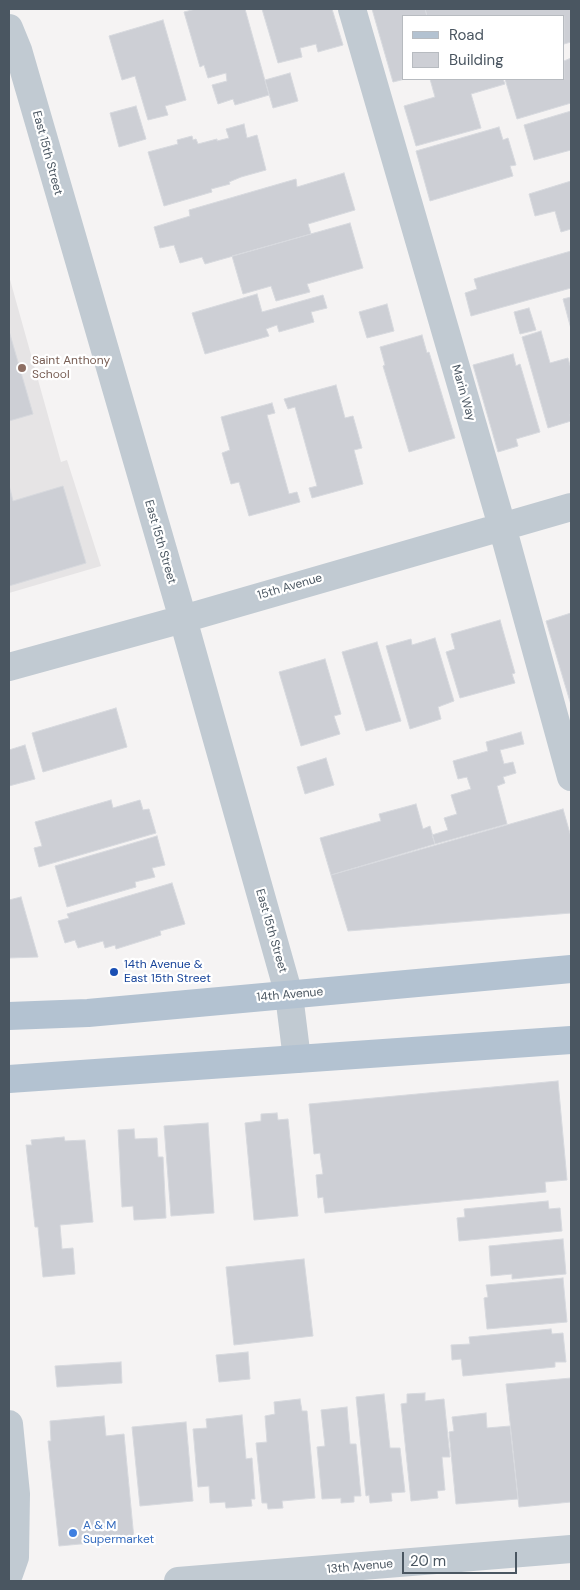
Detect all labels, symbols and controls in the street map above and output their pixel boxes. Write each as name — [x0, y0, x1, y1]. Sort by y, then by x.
legend — [402, 15, 565, 80]
text: Road — [449, 25, 484, 45]
text: Building — [449, 50, 504, 70]
street label: East 15th Street — [29, 109, 65, 197]
place label: Saint Anthony School — [32, 354, 110, 382]
marker: Saint Anthony School — [16, 362, 28, 374]
street label: Marin Way — [448, 363, 478, 423]
street label: East 15th Street — [141, 498, 179, 586]
street label: 15th Avenue — [256, 571, 324, 603]
street label: East 15th Street — [252, 887, 290, 975]
place label: 14th Avenue & East 15th Street — [124, 958, 211, 986]
marker: 14th Avenue & East 15th Street — [108, 966, 120, 978]
street label: 14th Avenue — [256, 985, 324, 1005]
place label: A & M Supermarket — [83, 1519, 154, 1547]
marker: A & M Supermarket — [67, 1527, 79, 1539]
scale bar — [405, 1542, 520, 1574]
text: 20 m — [410, 1551, 446, 1571]
street label: 13th Avenue — [326, 1557, 394, 1577]

